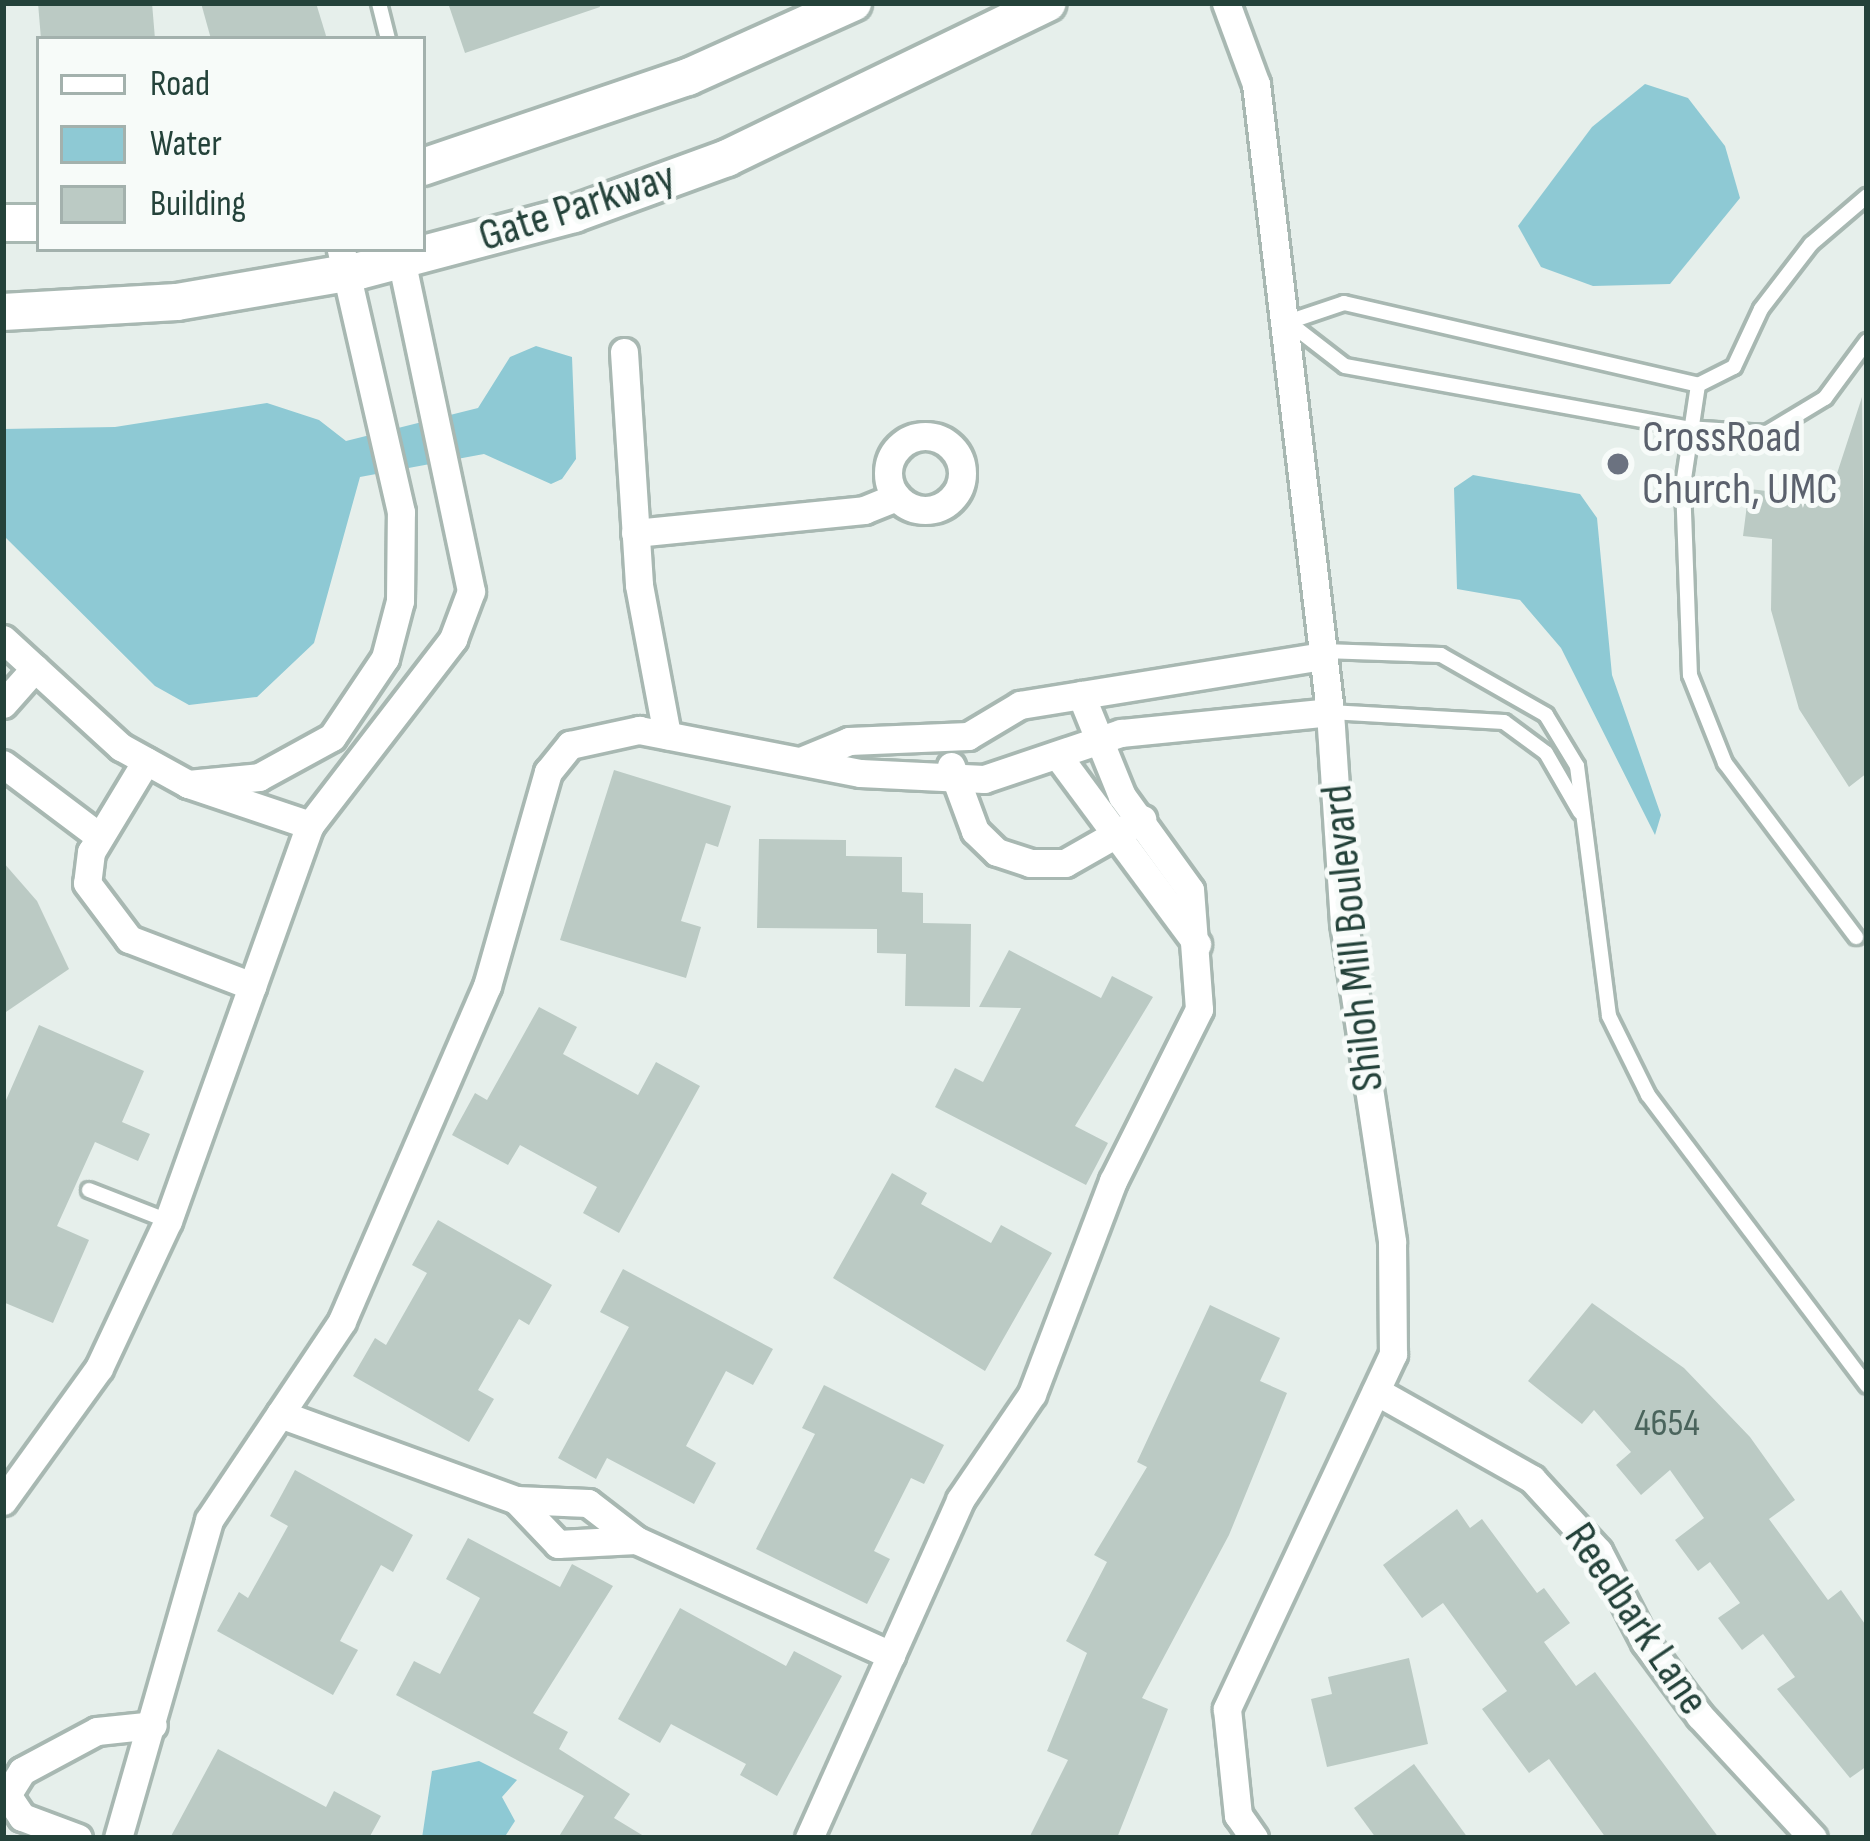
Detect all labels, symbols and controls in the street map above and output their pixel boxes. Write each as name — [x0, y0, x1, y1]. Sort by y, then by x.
legend — [36, 36, 426, 252]
text: Road — [150, 63, 210, 106]
text: Water — [150, 123, 222, 166]
street label: Gate Parkway — [472, 150, 682, 264]
text: Building — [150, 183, 246, 226]
place label: CrossRoad Church, UMC — [1642, 411, 1838, 517]
marker: CrossRoad Church, UMC — [1605, 451, 1631, 477]
street label: Shiloh Mill Boulevard — [1310, 782, 1396, 1094]
house number: 4654 — [1634, 1401, 1700, 1447]
street label: Reedbark Lane — [1552, 1513, 1720, 1725]

